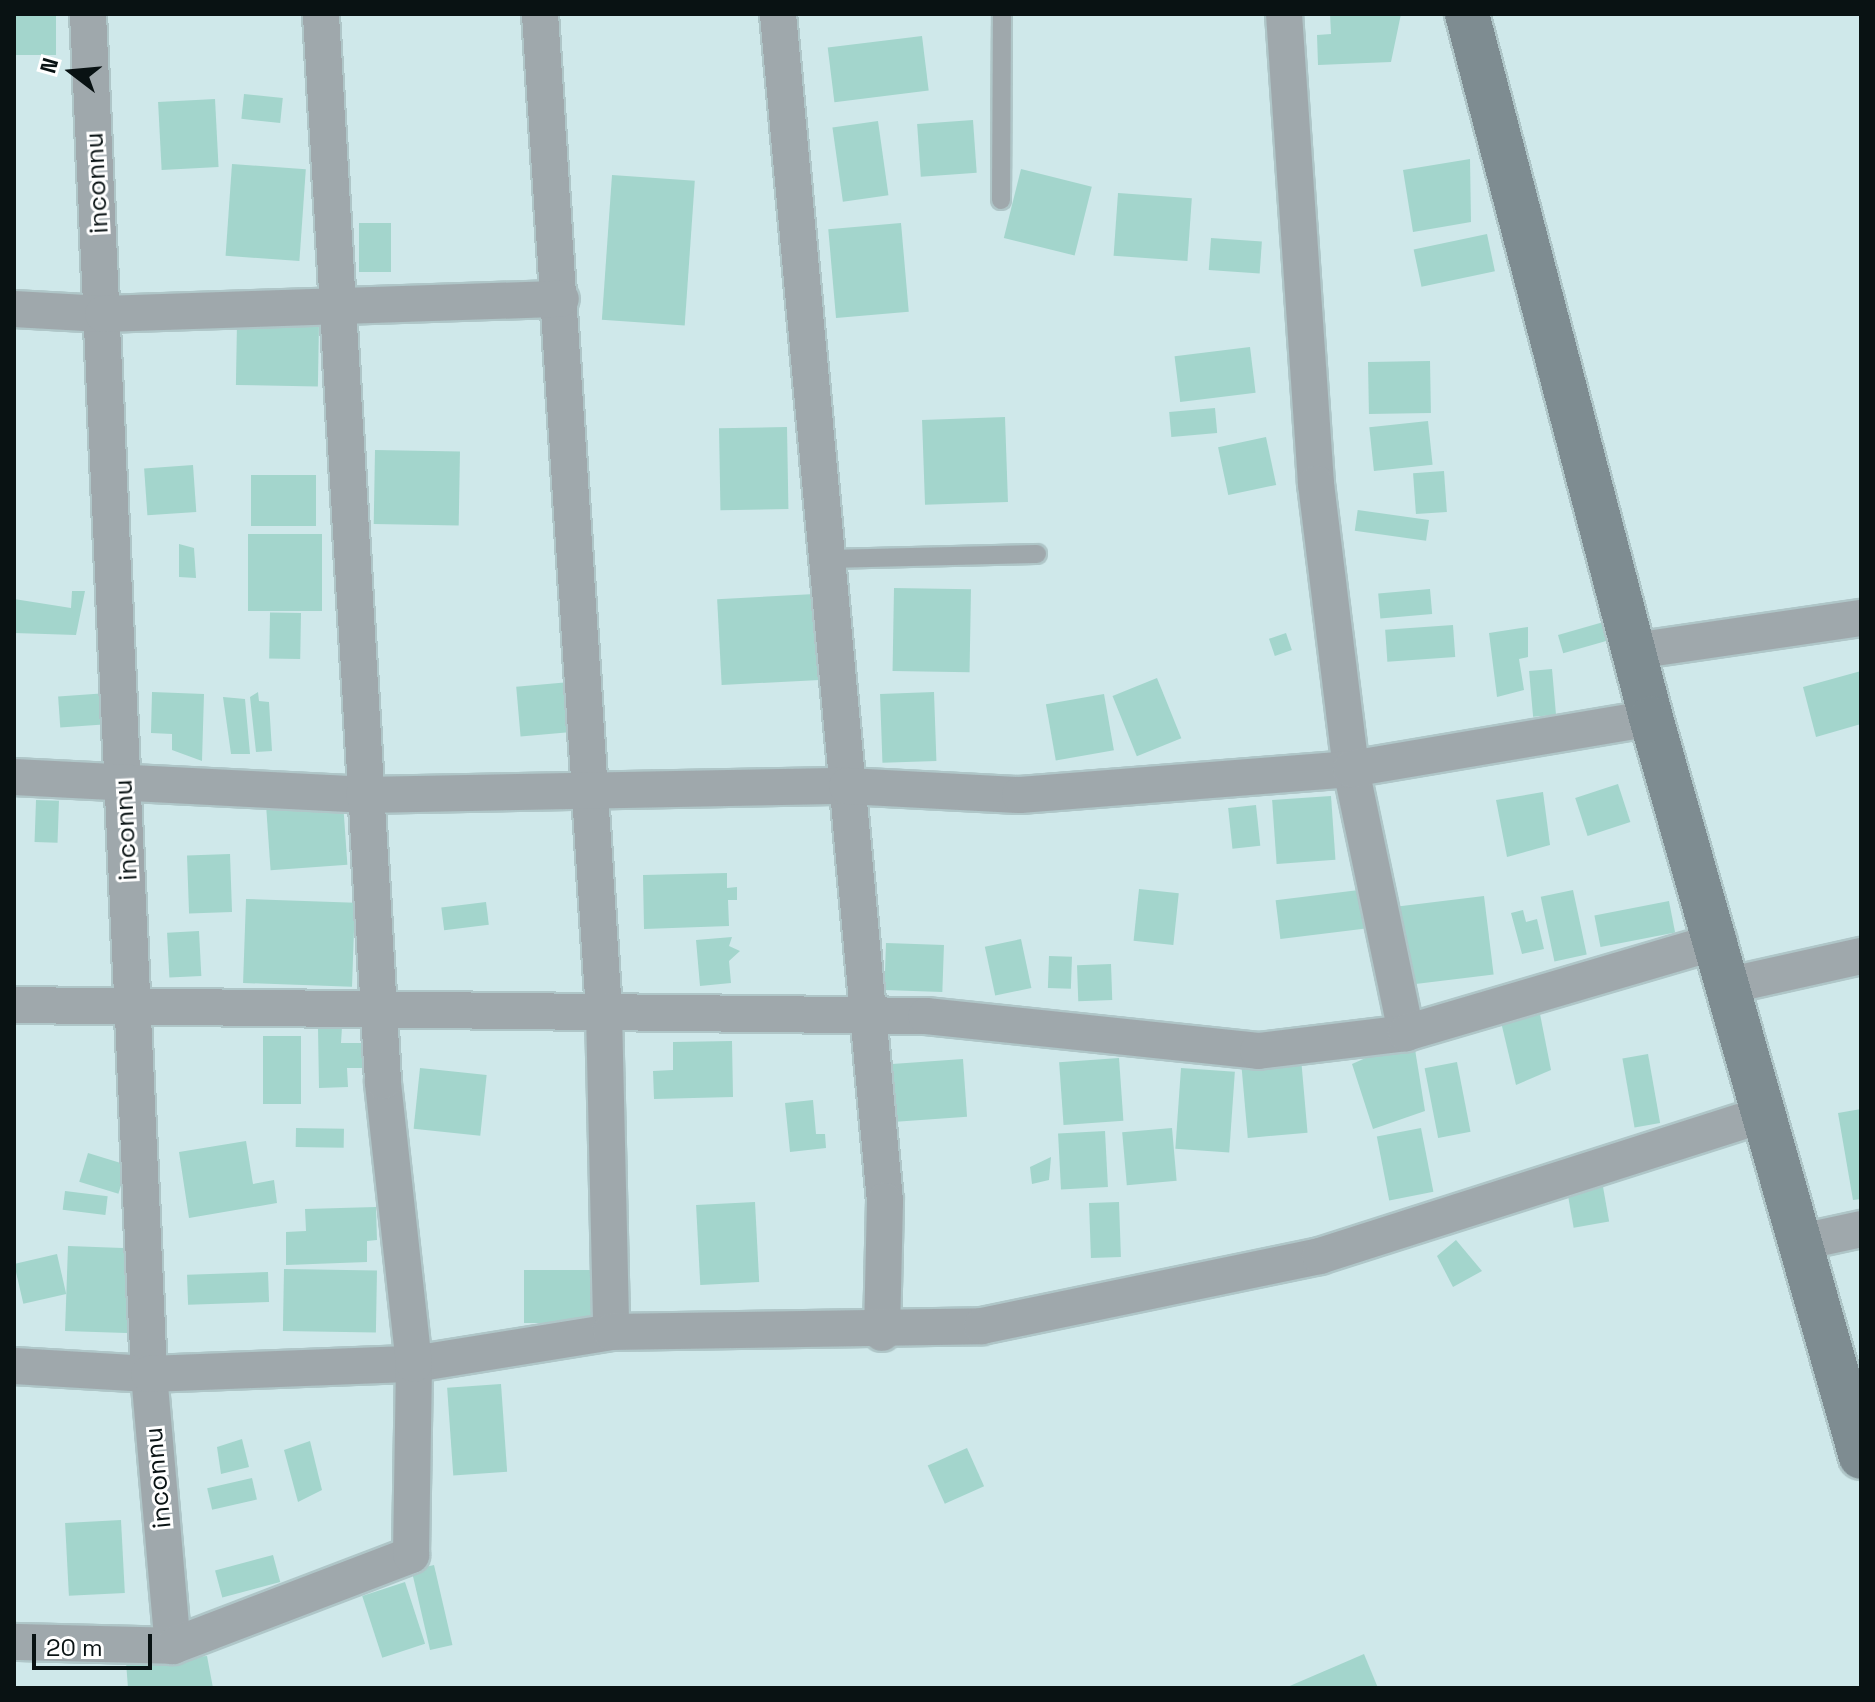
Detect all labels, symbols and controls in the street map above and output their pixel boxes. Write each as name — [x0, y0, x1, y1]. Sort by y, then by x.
north arrow — [32, 32, 112, 112]
text: N — [33, 54, 64, 76]
street label: inconnu — [79, 132, 115, 234]
street label: inconnu — [108, 779, 144, 881]
street label: inconnu — [138, 1426, 178, 1530]
scale bar — [36, 1618, 156, 1668]
text: 20 m — [46, 1632, 103, 1663]

